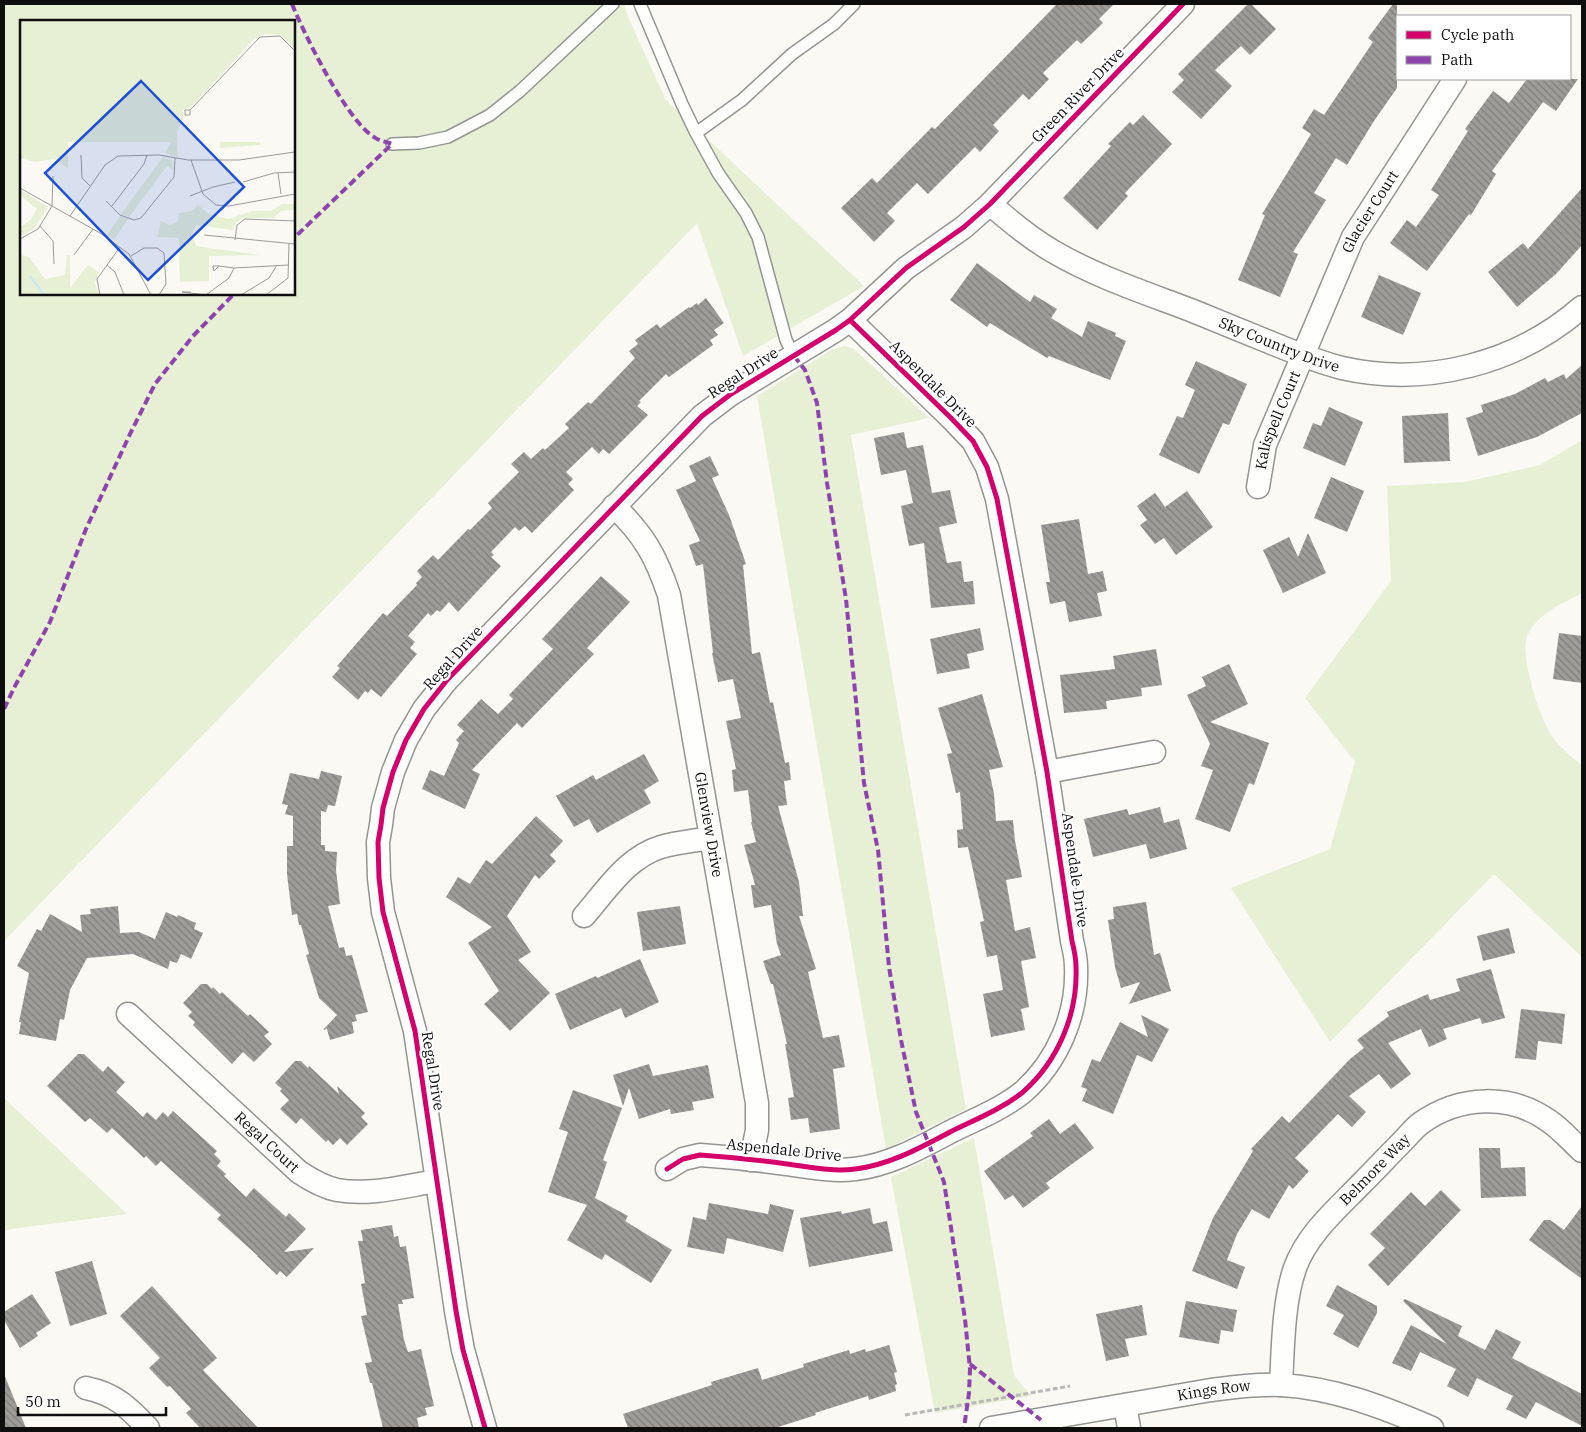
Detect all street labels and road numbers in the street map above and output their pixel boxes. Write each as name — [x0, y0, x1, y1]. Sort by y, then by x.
street label: Green River Drive — [1027, 43, 1128, 146]
street label: Glacier Court — [1337, 167, 1403, 255]
street label: Sky Country Drive — [1216, 313, 1342, 376]
street label: Aspendale Drive — [886, 336, 981, 431]
street label: Regal Drive — [704, 343, 781, 402]
street label: Kalispell Court — [1251, 368, 1304, 471]
street label: Regal Drive — [419, 622, 486, 694]
street label: Glenview Drive — [691, 770, 728, 879]
street label: Aspendale Drive — [1058, 811, 1093, 929]
street label: Regal Drive — [418, 1030, 449, 1112]
street label: Regal Court — [231, 1107, 304, 1177]
street label: Belmore Way — [1335, 1129, 1414, 1209]
street label: Aspendale Drive — [725, 1134, 843, 1165]
street label: Kings Row — [1176, 1376, 1252, 1405]

